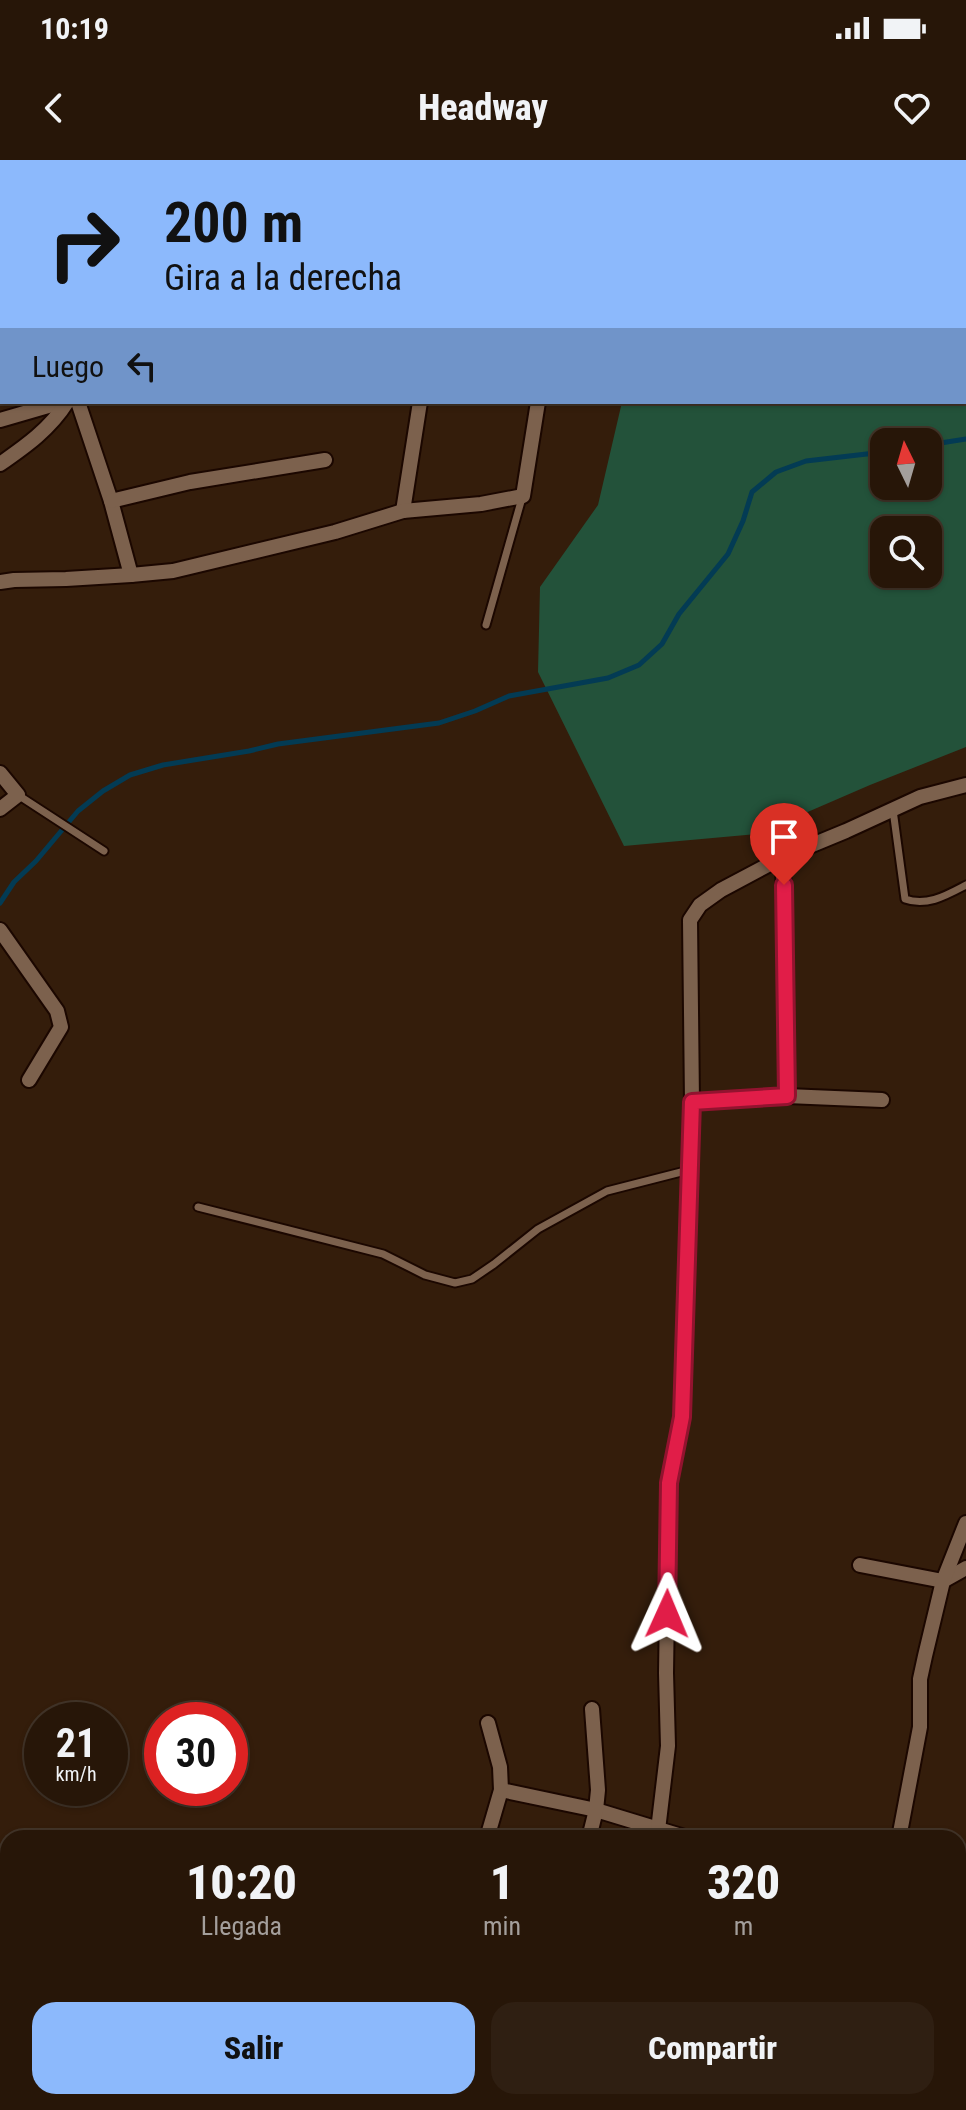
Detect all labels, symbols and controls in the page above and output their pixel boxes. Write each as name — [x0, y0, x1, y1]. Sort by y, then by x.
text: 10:19 — [40, 11, 109, 46]
icon: back — [32, 86, 76, 130]
icon: heart — [890, 86, 934, 130]
text: Headway — [418, 87, 548, 129]
text: 200 m — [164, 190, 303, 256]
icon: right — [32, 192, 136, 296]
text: Gira a la derecha — [164, 257, 402, 299]
icon: left — [120, 344, 164, 388]
text: Luego — [32, 349, 104, 384]
north arrow — [870, 428, 942, 500]
map controls — [870, 428, 942, 588]
button: search — [870, 516, 942, 588]
pin — [750, 803, 818, 885]
icon: arrive — [762, 815, 806, 859]
position arrow — [625, 1572, 709, 1656]
speed limit sign: 30 — [144, 1702, 248, 1806]
text: 21 — [56, 1720, 96, 1767]
text: km/h — [55, 1762, 97, 1786]
text: 10:20 — [186, 1854, 297, 1911]
text: 1 — [490, 1854, 514, 1911]
text: 320 — [707, 1854, 780, 1911]
text: Llegada — [201, 1911, 282, 1941]
text: min — [483, 1911, 521, 1941]
text: m — [734, 1911, 753, 1941]
button: Salir — [32, 2002, 475, 2094]
button: Compartir — [491, 2002, 934, 2094]

